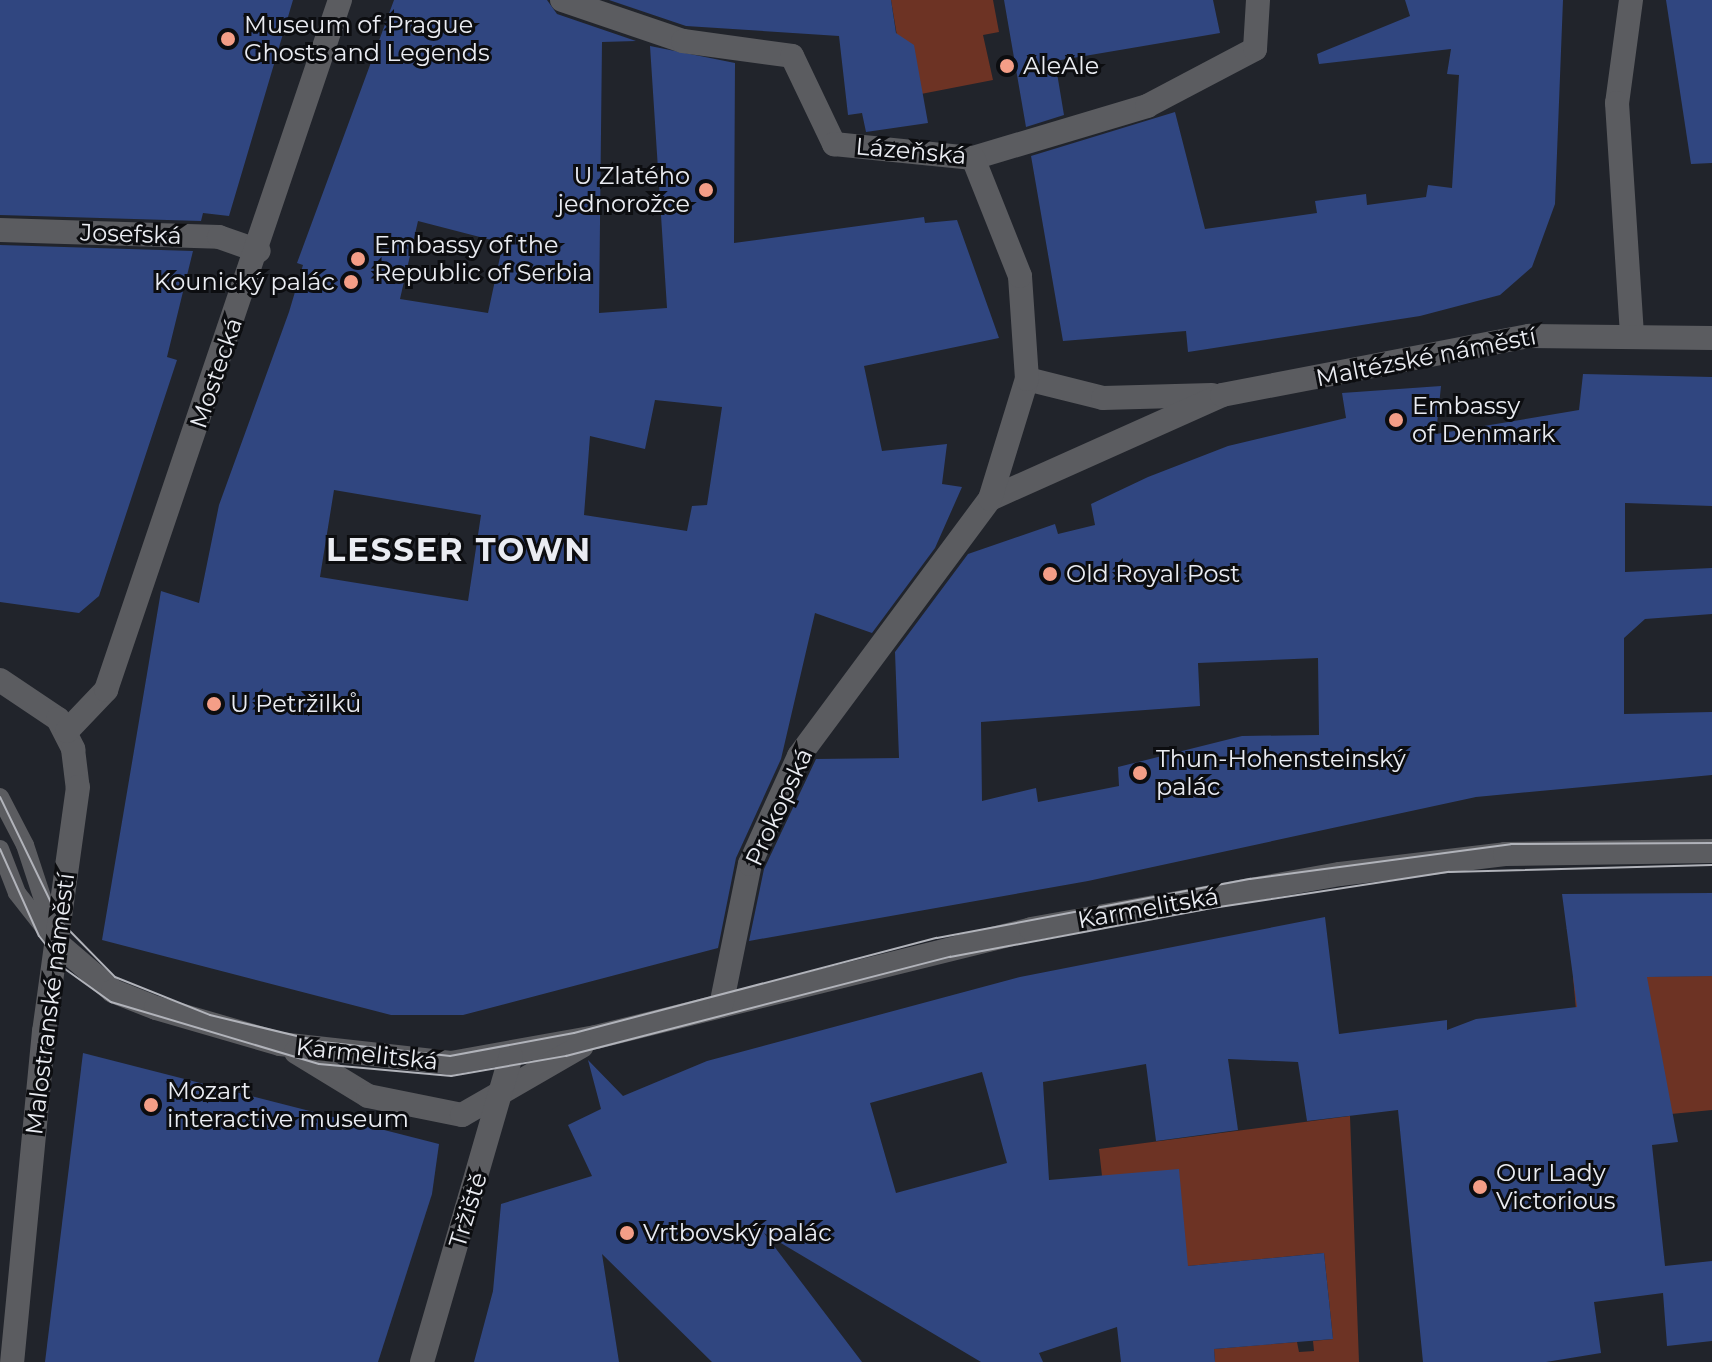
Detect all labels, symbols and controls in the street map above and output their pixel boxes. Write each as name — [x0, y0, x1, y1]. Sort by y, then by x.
place label: Museum of Prague Ghosts and Legends — [244, 11, 490, 67]
marker: Museum of Prague Ghosts and Legends — [219, 30, 237, 48]
place label: AleAle — [1023, 52, 1099, 80]
marker: AleAle — [998, 57, 1016, 75]
street label: Lázeňská — [854, 132, 968, 170]
place label: U Zlatého jednorožce — [557, 162, 690, 218]
marker: U Zlatého jednorožce — [697, 181, 715, 199]
street label: Josefská — [80, 218, 182, 250]
place label: Embassy of the Republic of Serbia — [374, 231, 592, 287]
marker: Embassy of the Republic of Serbia — [349, 250, 367, 268]
place label: Kounický palác — [154, 268, 335, 296]
marker: Kounický palác — [342, 273, 360, 291]
street label: Mostecká — [184, 314, 248, 432]
street label: Maltézské náměstí — [1313, 322, 1539, 392]
place label: Embassy of Denmark — [1412, 392, 1555, 448]
marker: Embassy of Denmark — [1387, 411, 1405, 429]
district label: LESSER TOWN — [326, 531, 592, 569]
place label: Old Royal Post — [1066, 560, 1240, 588]
marker: Old Royal Post — [1041, 565, 1059, 583]
place label: U Petržilků — [230, 690, 361, 718]
marker: U Petržilků — [205, 695, 223, 713]
street label: Prokopská — [739, 744, 819, 870]
place label: Thun-Hohensteinský palác — [1156, 745, 1406, 801]
marker: Thun-Hohensteinský palác — [1131, 764, 1149, 782]
street label: Malostranské náměstí — [20, 871, 80, 1137]
street label: Karmelitská — [1075, 881, 1221, 935]
street label: Karmelitská — [295, 1032, 439, 1076]
place label: Mozart interactive museum — [167, 1077, 409, 1133]
marker: Mozart interactive museum — [142, 1096, 160, 1114]
place label: Our Lady Victorious — [1496, 1159, 1616, 1215]
street label: Tržiště — [443, 1169, 493, 1251]
marker: Our Lady Victorious — [1471, 1178, 1489, 1196]
place label: Vrtbovský palác — [643, 1219, 832, 1247]
marker: Vrtbovský palác — [618, 1224, 636, 1242]

